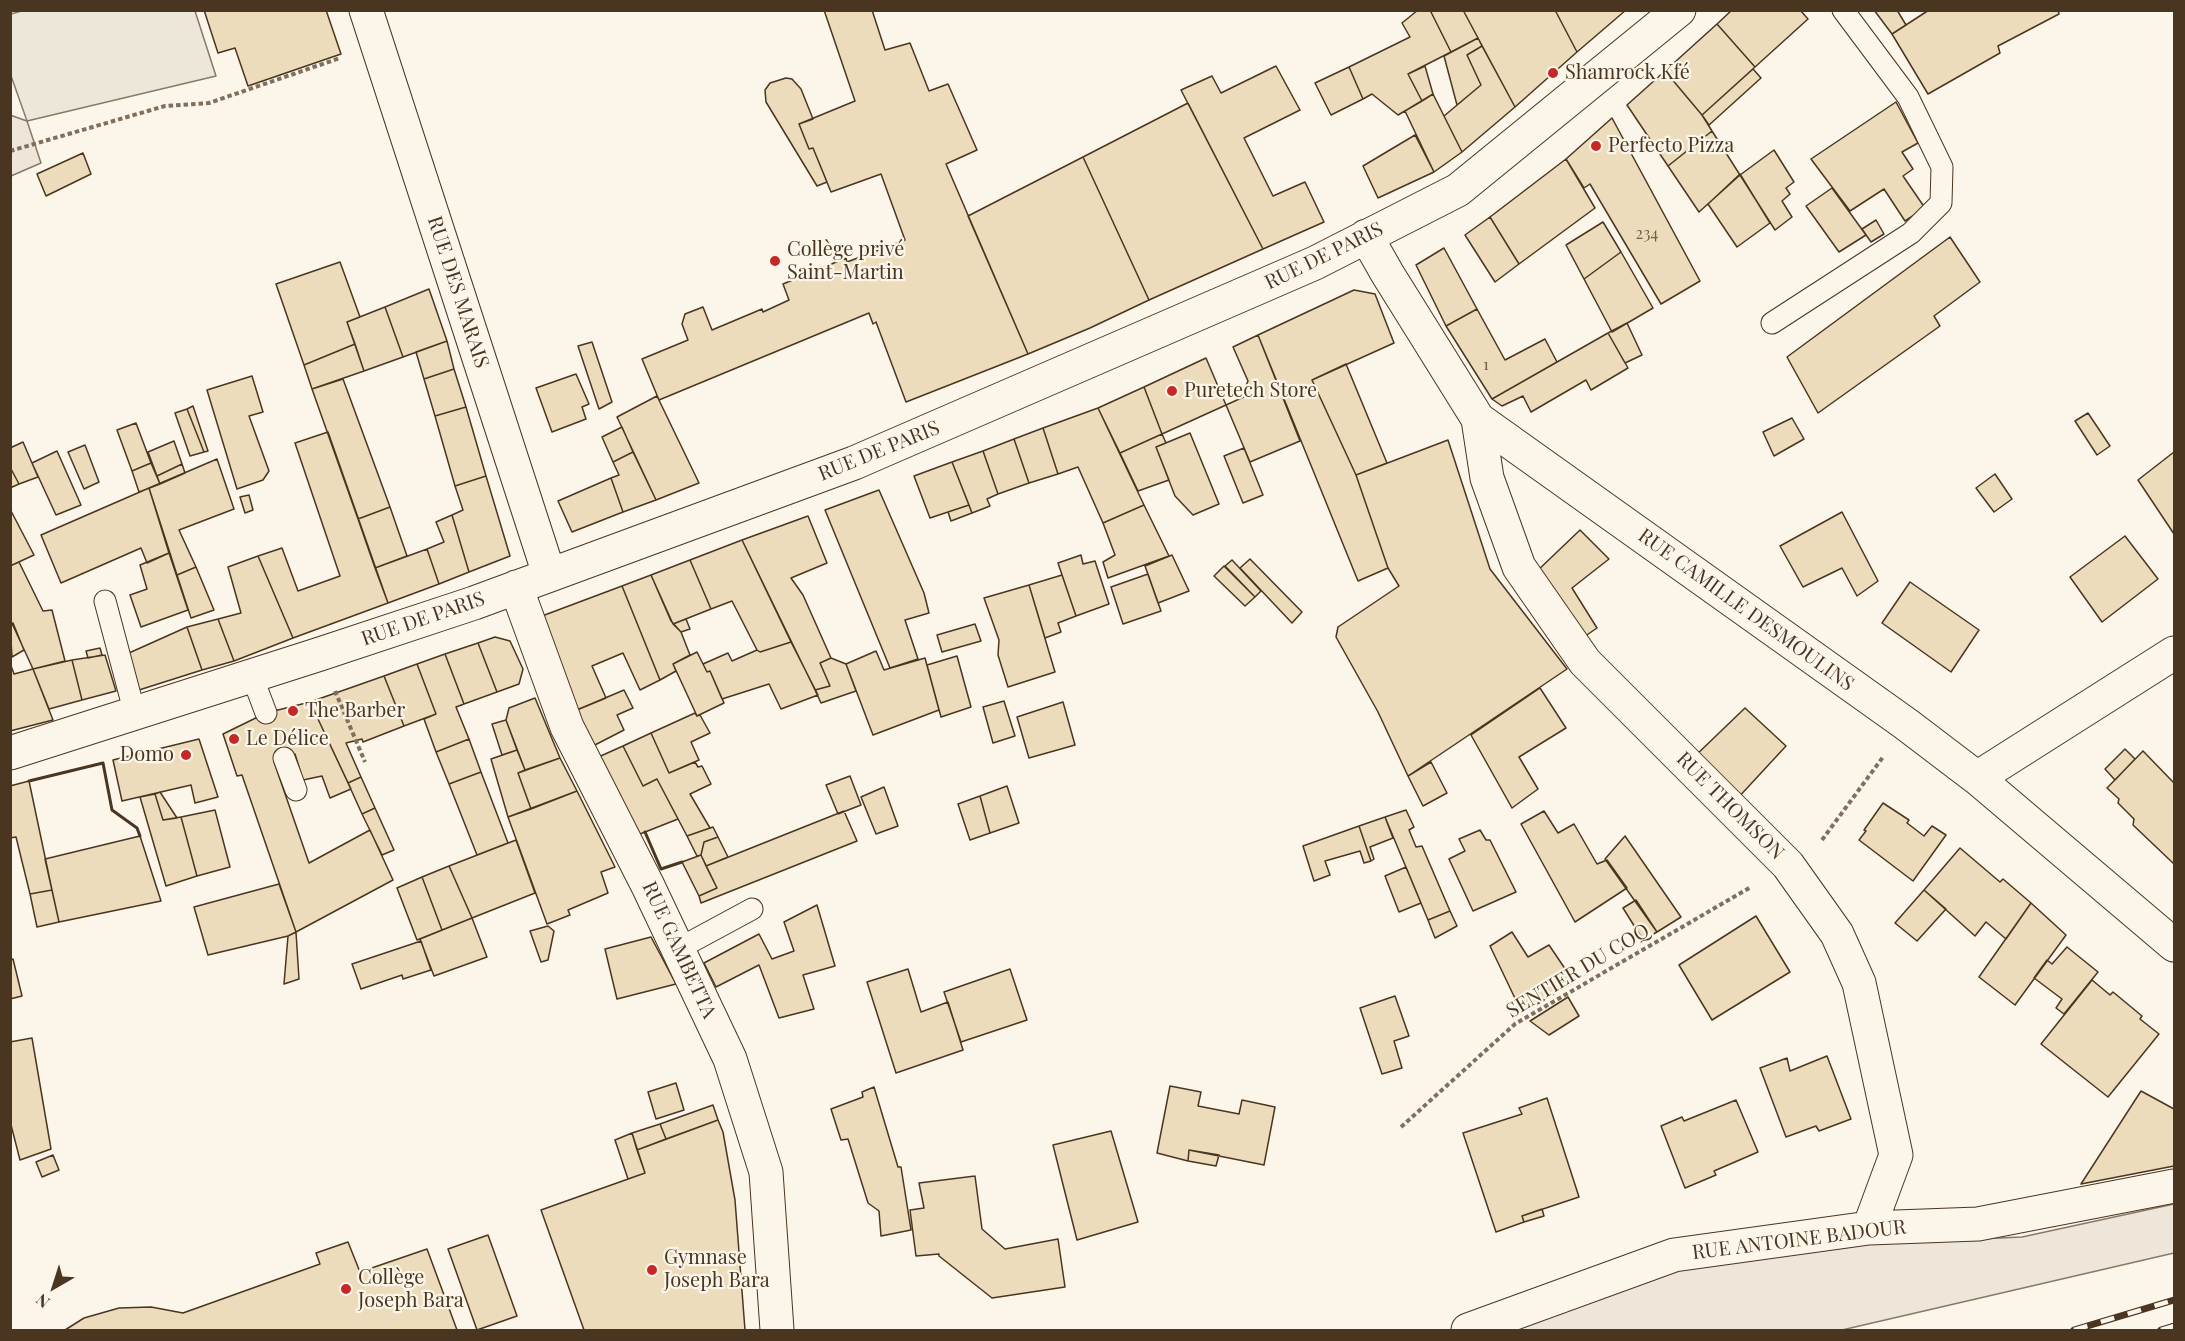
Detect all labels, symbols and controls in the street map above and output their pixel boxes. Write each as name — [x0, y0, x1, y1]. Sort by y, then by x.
place label: Shamrock Kfé — [1565, 61, 1690, 85]
marker: Shamrock Kfé — [1546, 66, 1560, 80]
place label: Perfecto Pizza — [1608, 134, 1734, 158]
marker: Perfecto Pizza — [1589, 139, 1603, 153]
street label: RUE DES MARAIS — [422, 213, 494, 371]
street label: RUE DE PARIS — [1261, 217, 1387, 295]
house number: 234 — [1636, 224, 1658, 244]
place label: Collège privé Saint-Martin — [787, 238, 904, 285]
marker: Collège privé Saint-Martin — [768, 254, 782, 268]
house number: 1 — [1483, 355, 1489, 375]
place label: Puretech Store — [1184, 379, 1317, 403]
marker: Puretech Store — [1165, 384, 1179, 398]
street label: RUE DE PARIS — [815, 416, 943, 486]
street label: RUE CAMILLE DESMOULINS — [1633, 524, 1859, 696]
street label: RUE DE PARIS — [358, 587, 488, 651]
place label: The Barber — [305, 699, 405, 723]
marker: The Barber — [286, 704, 300, 718]
place label: Le Délice — [246, 727, 329, 751]
marker: Le Délice — [227, 732, 241, 746]
place label: Domo — [120, 743, 174, 767]
street label: RUE THOMSON — [1671, 747, 1789, 865]
marker: Domo — [179, 748, 193, 762]
street label: RUE GAMBETTA — [637, 878, 721, 1022]
street label: SENTIER DU COQ — [1502, 919, 1654, 1023]
street label: RUE ANTOINE BADOUR — [1691, 1215, 1907, 1265]
place label: Gymnase Joseph Bara — [664, 1246, 770, 1293]
north arrow — [24, 1257, 84, 1317]
marker: Gymnase Joseph Bara — [645, 1263, 659, 1277]
place label: Collège Joseph Bara — [358, 1266, 464, 1313]
marker: Collège Joseph Bara — [339, 1282, 353, 1296]
text: N — [31, 1290, 53, 1313]

